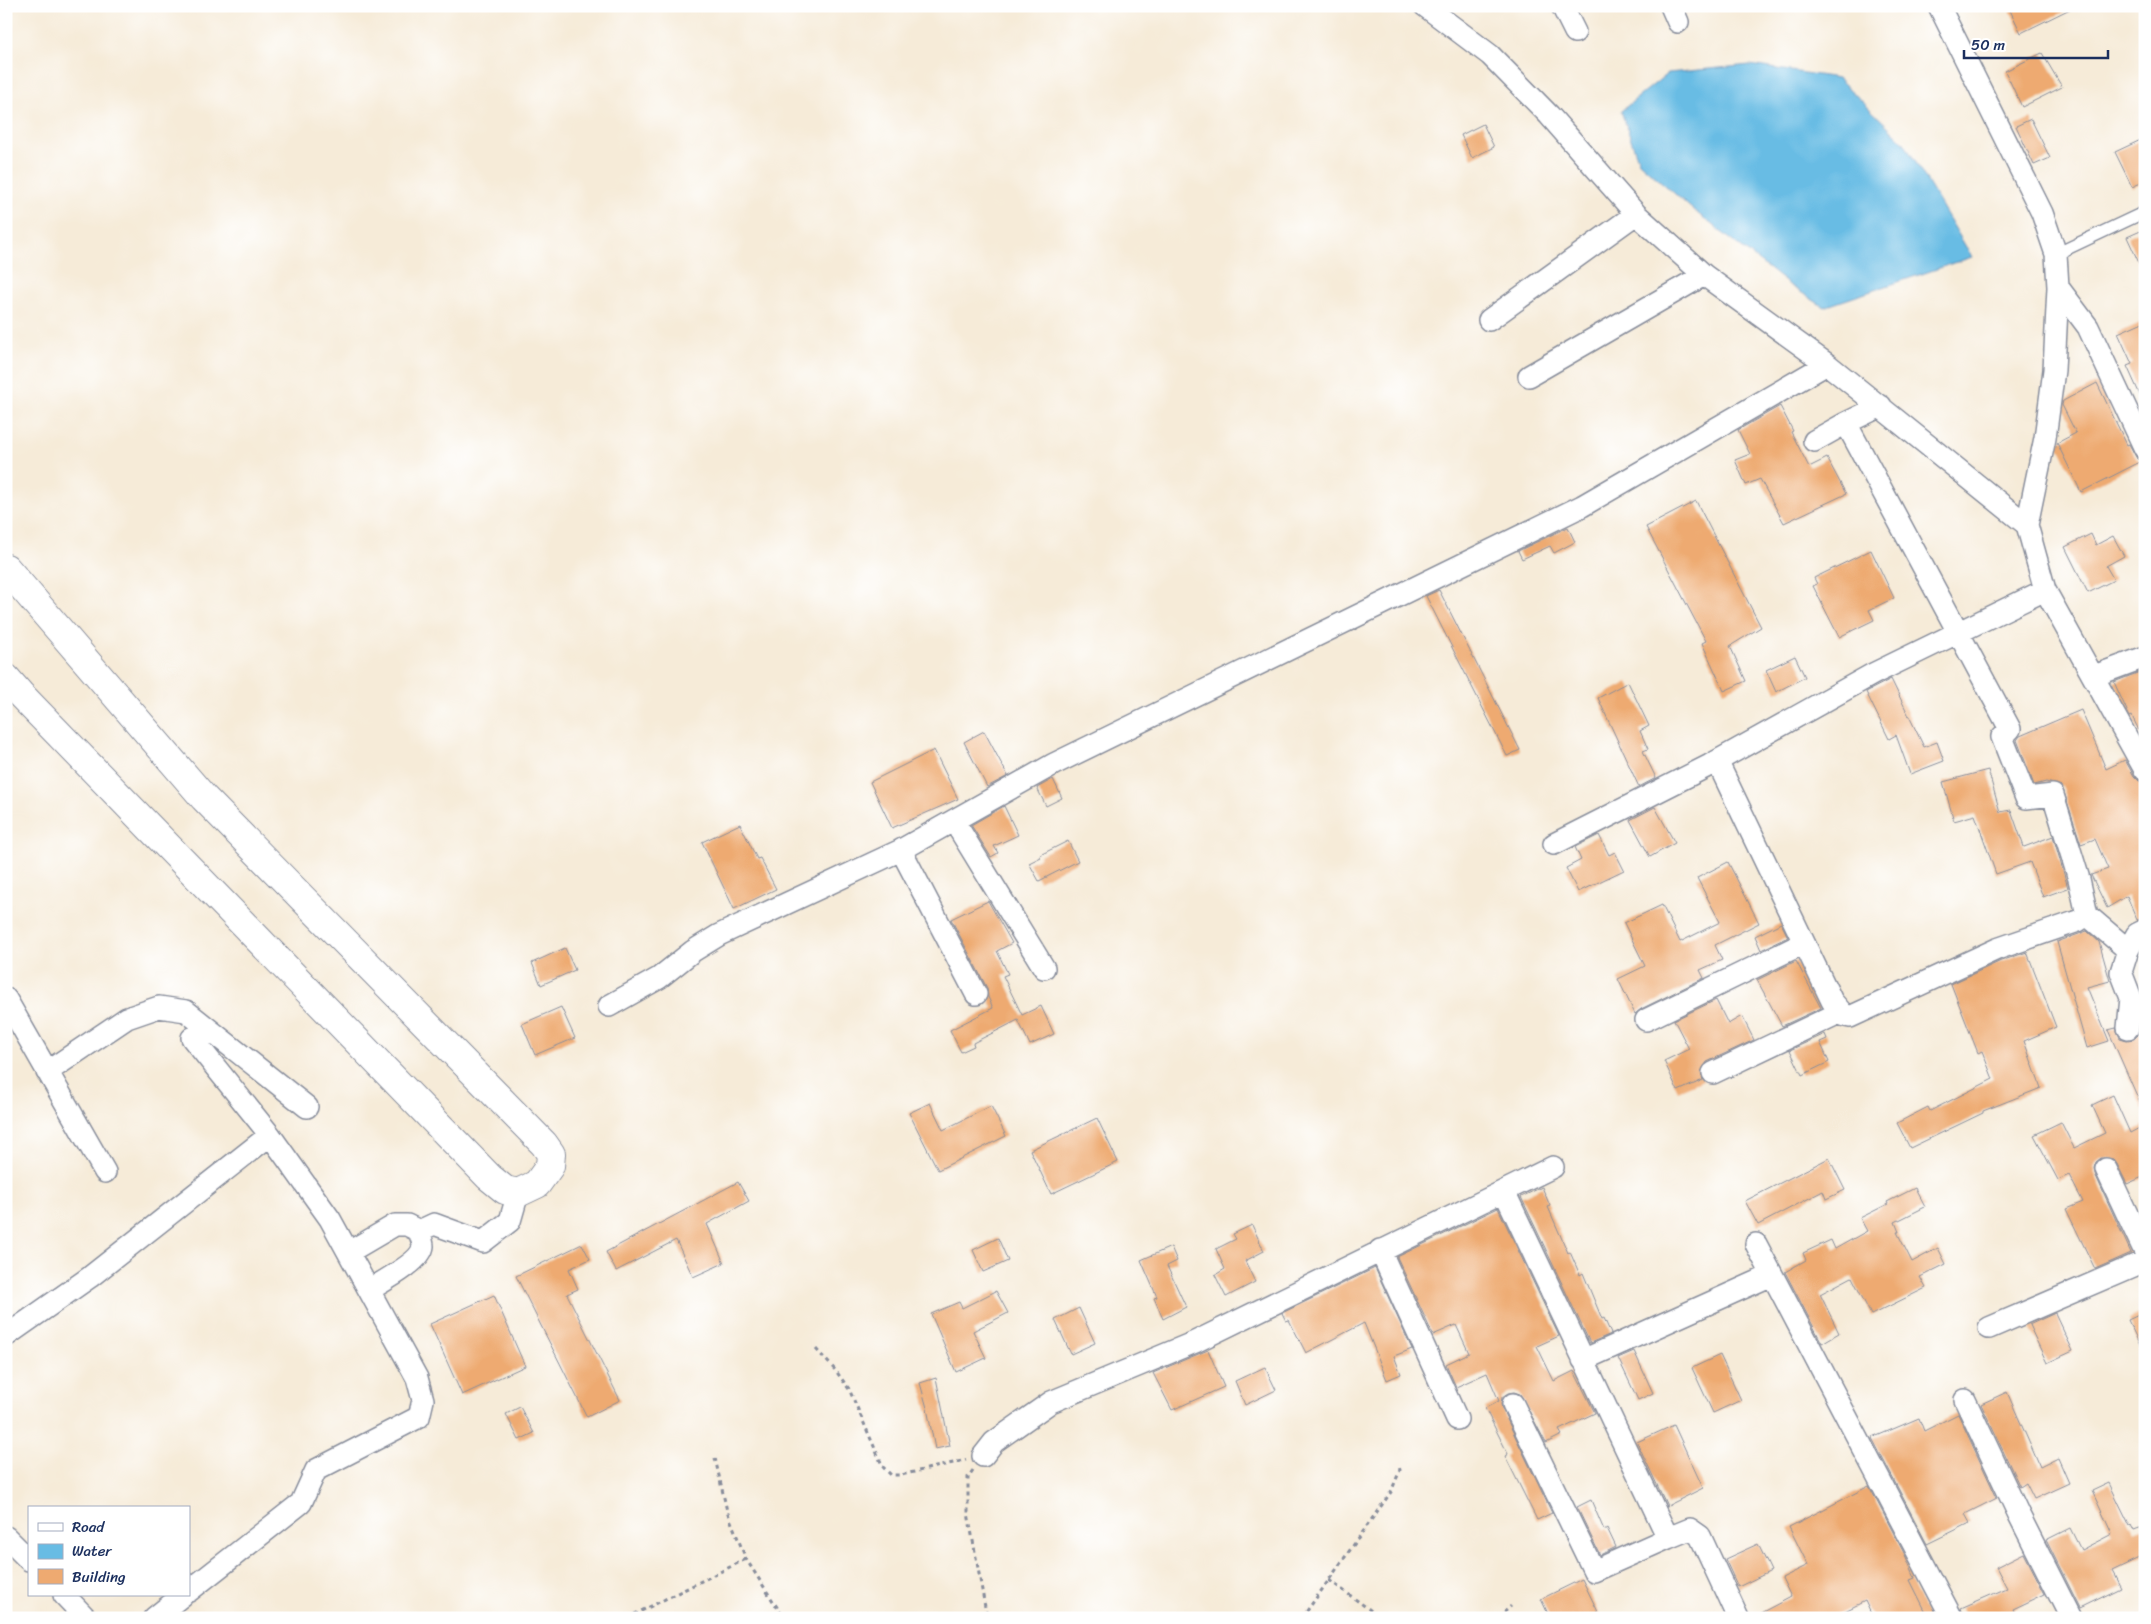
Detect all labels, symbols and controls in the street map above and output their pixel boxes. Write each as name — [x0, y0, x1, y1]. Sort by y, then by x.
scale bar — [1964, 28, 2107, 60]
text: 50 m — [1971, 32, 2006, 58]
legend — [28, 1506, 190, 1596]
text: Road — [72, 1514, 105, 1540]
text: Water — [72, 1538, 112, 1564]
text: Building — [72, 1564, 126, 1590]

